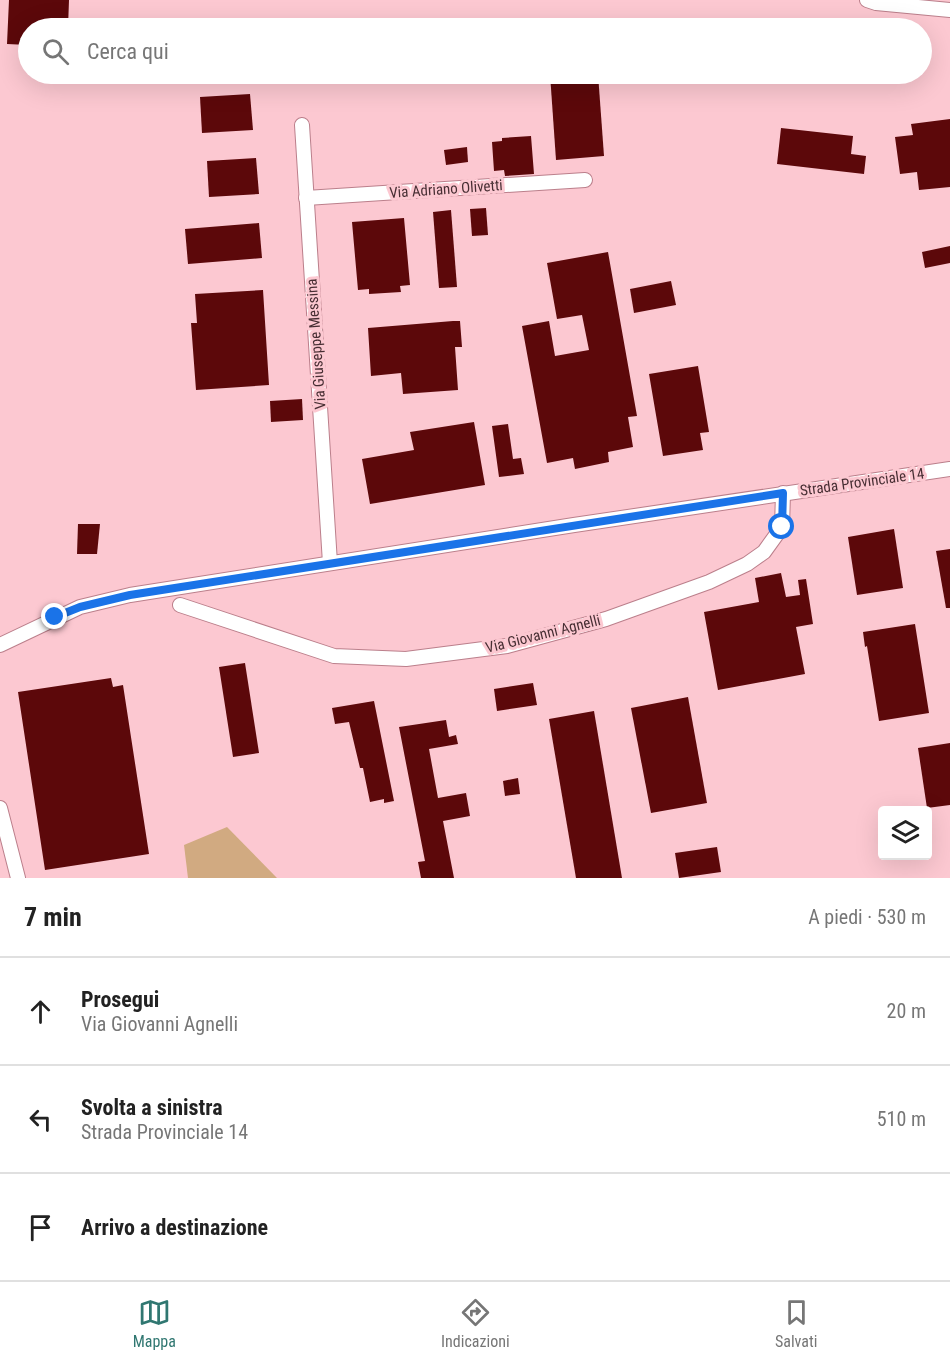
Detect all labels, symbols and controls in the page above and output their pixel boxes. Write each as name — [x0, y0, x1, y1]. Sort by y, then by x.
search box — [18, 18, 932, 84]
icon: search — [39, 35, 72, 68]
text: Cerca qui — [87, 39, 169, 64]
street label: Via Adriano Olivetti — [389, 176, 503, 202]
street label: Via Giuseppe Messina — [302, 278, 330, 410]
street label: Strada Provinciale 14 — [799, 464, 925, 500]
route start — [768, 513, 794, 539]
route end — [41, 603, 67, 629]
street label: Via Giovanni Agnelli — [484, 611, 602, 657]
map controls — [878, 806, 932, 860]
button: layers — [878, 806, 932, 860]
text: 7 min — [24, 902, 82, 932]
text: A piedi · 530 m — [808, 905, 926, 929]
text: Prosegui — [81, 987, 159, 1012]
icon: ahead — [24, 995, 57, 1028]
text: 20 m — [887, 999, 926, 1023]
text: Via Giovanni Agnelli — [81, 1012, 238, 1036]
text: Svolta a sinistra — [81, 1095, 223, 1120]
icon: left — [24, 1103, 57, 1136]
text: 510 m — [877, 1107, 926, 1131]
text: Strada Provinciale 14 — [81, 1120, 248, 1144]
icon: arrive — [24, 1211, 57, 1244]
text: Arrivo a destinazione — [81, 1215, 268, 1240]
tab: Mappa — [133, 1296, 176, 1351]
tab: Indicazioni — [441, 1296, 510, 1351]
tab: Salvati — [775, 1296, 817, 1351]

